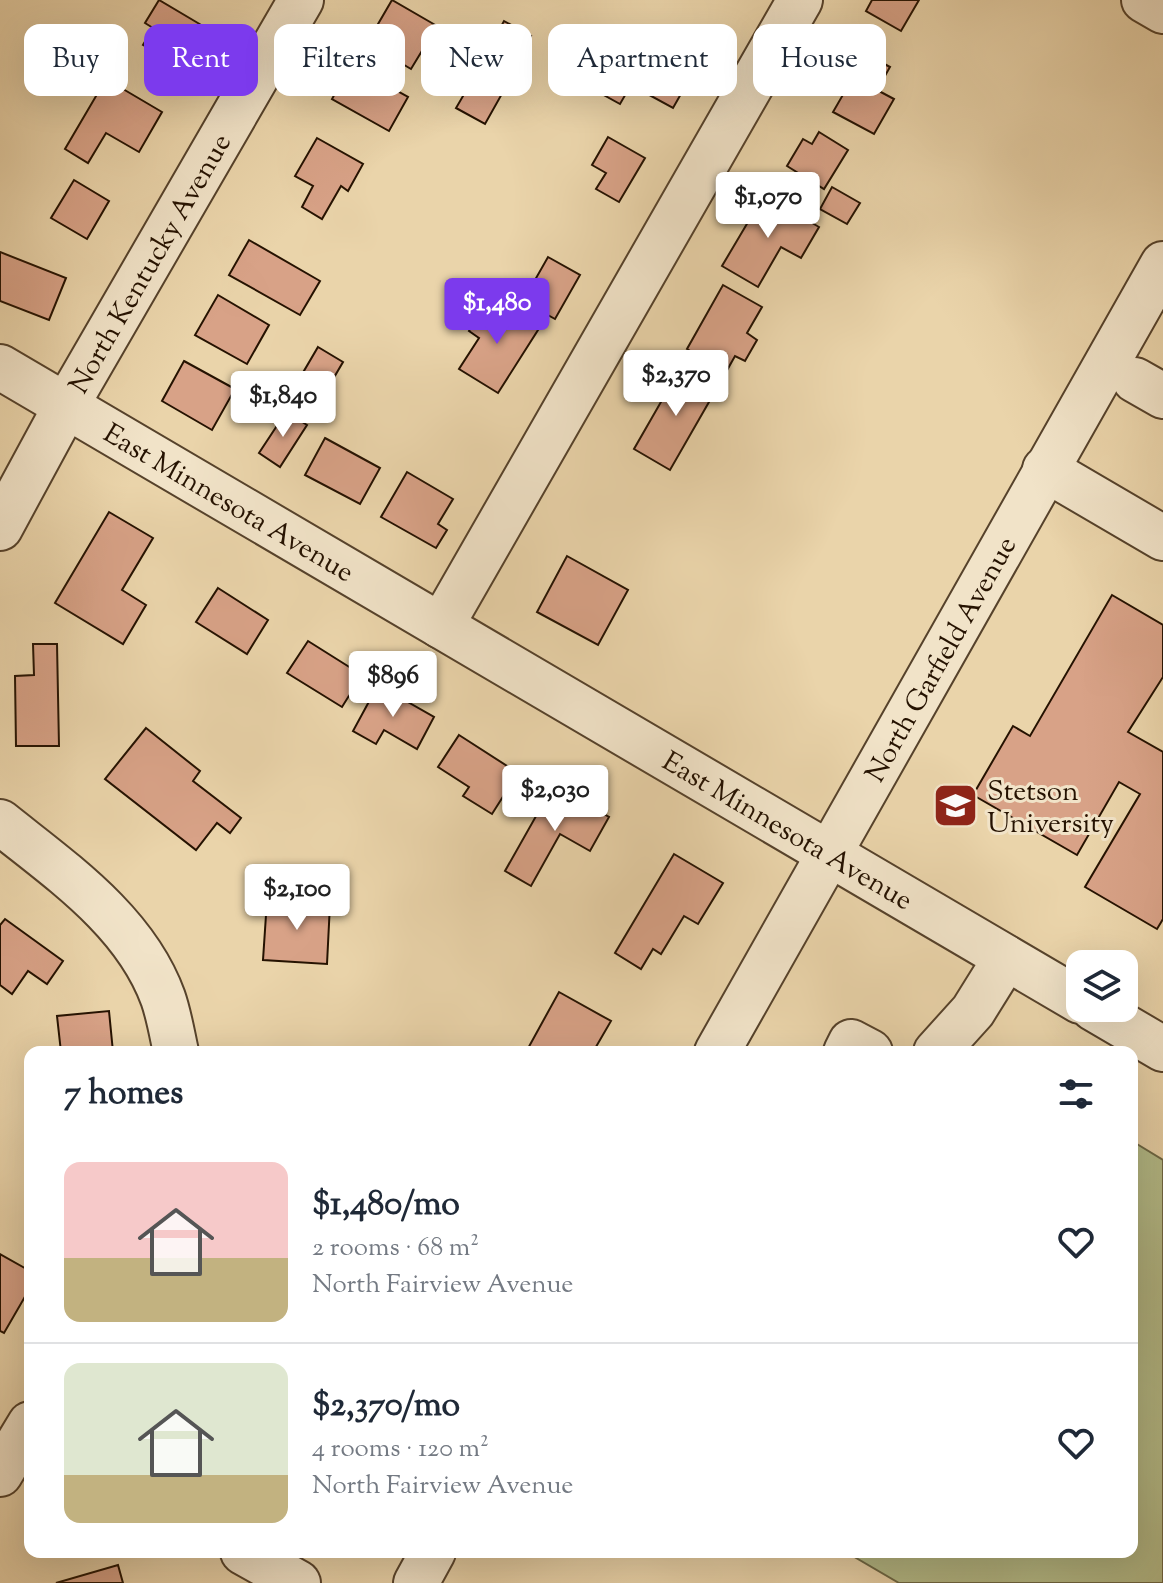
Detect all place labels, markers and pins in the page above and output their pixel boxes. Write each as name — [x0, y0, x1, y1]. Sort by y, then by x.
pin: $1,070 — [703, 172, 833, 240]
pin: $1,480 — [432, 278, 562, 346]
pin: $2,370 — [611, 350, 741, 418]
pin: $1,840 — [218, 371, 348, 439]
pin: $896 — [346, 651, 440, 719]
pin: $2,030 — [490, 765, 620, 833]
place label: Stetson University — [987, 773, 1114, 845]
school or university icon: Stetson University — [932, 782, 980, 830]
pin: $2,100 — [232, 864, 362, 932]

